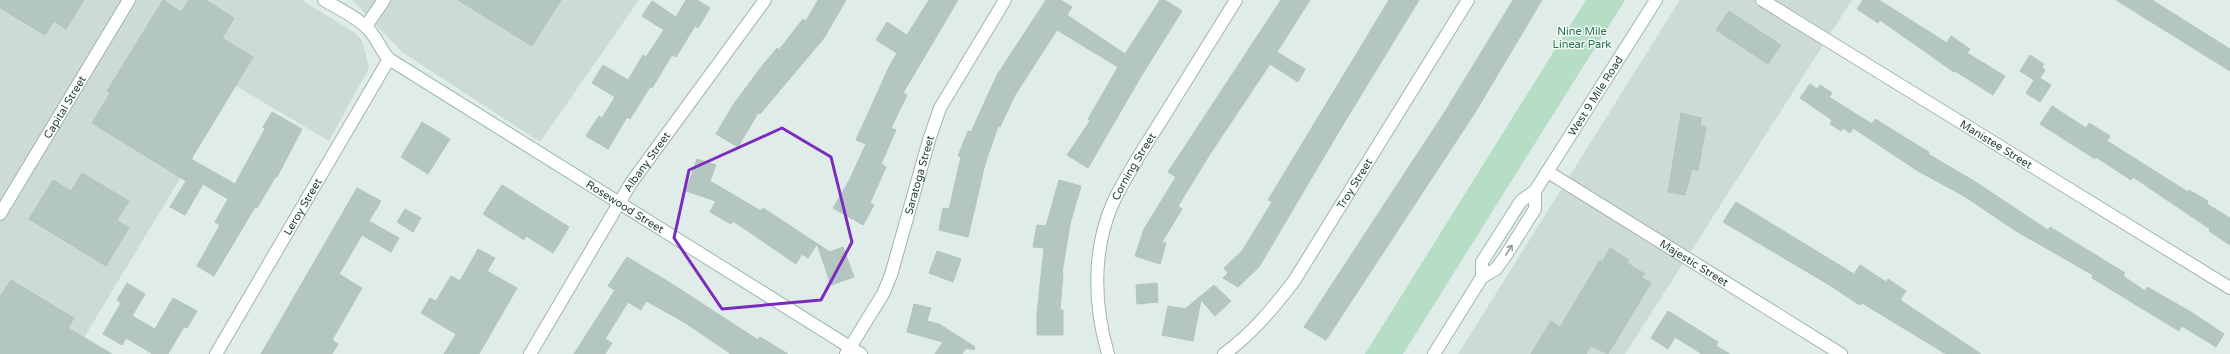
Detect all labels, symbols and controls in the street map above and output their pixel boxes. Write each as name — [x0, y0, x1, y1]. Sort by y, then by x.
park label: Nine Mile Linear Park — [1553, 25, 1611, 51]
street label: West 9 Mile Road — [1565, 54, 1625, 138]
street label: Capital Street — [41, 73, 88, 141]
street label: Manistee Street — [1958, 117, 2035, 171]
street label: Albany Street — [621, 129, 673, 194]
street label: Corning Street — [1109, 130, 1158, 202]
street label: Saratoga Street — [902, 134, 937, 216]
street label: Troy Street — [1334, 156, 1375, 211]
street label: Leroy Street — [281, 176, 324, 237]
street label: Rosewood Street — [584, 177, 666, 236]
street label: Majestic Street — [1657, 237, 1731, 289]
one-way arrow — [1505, 244, 1513, 256]

